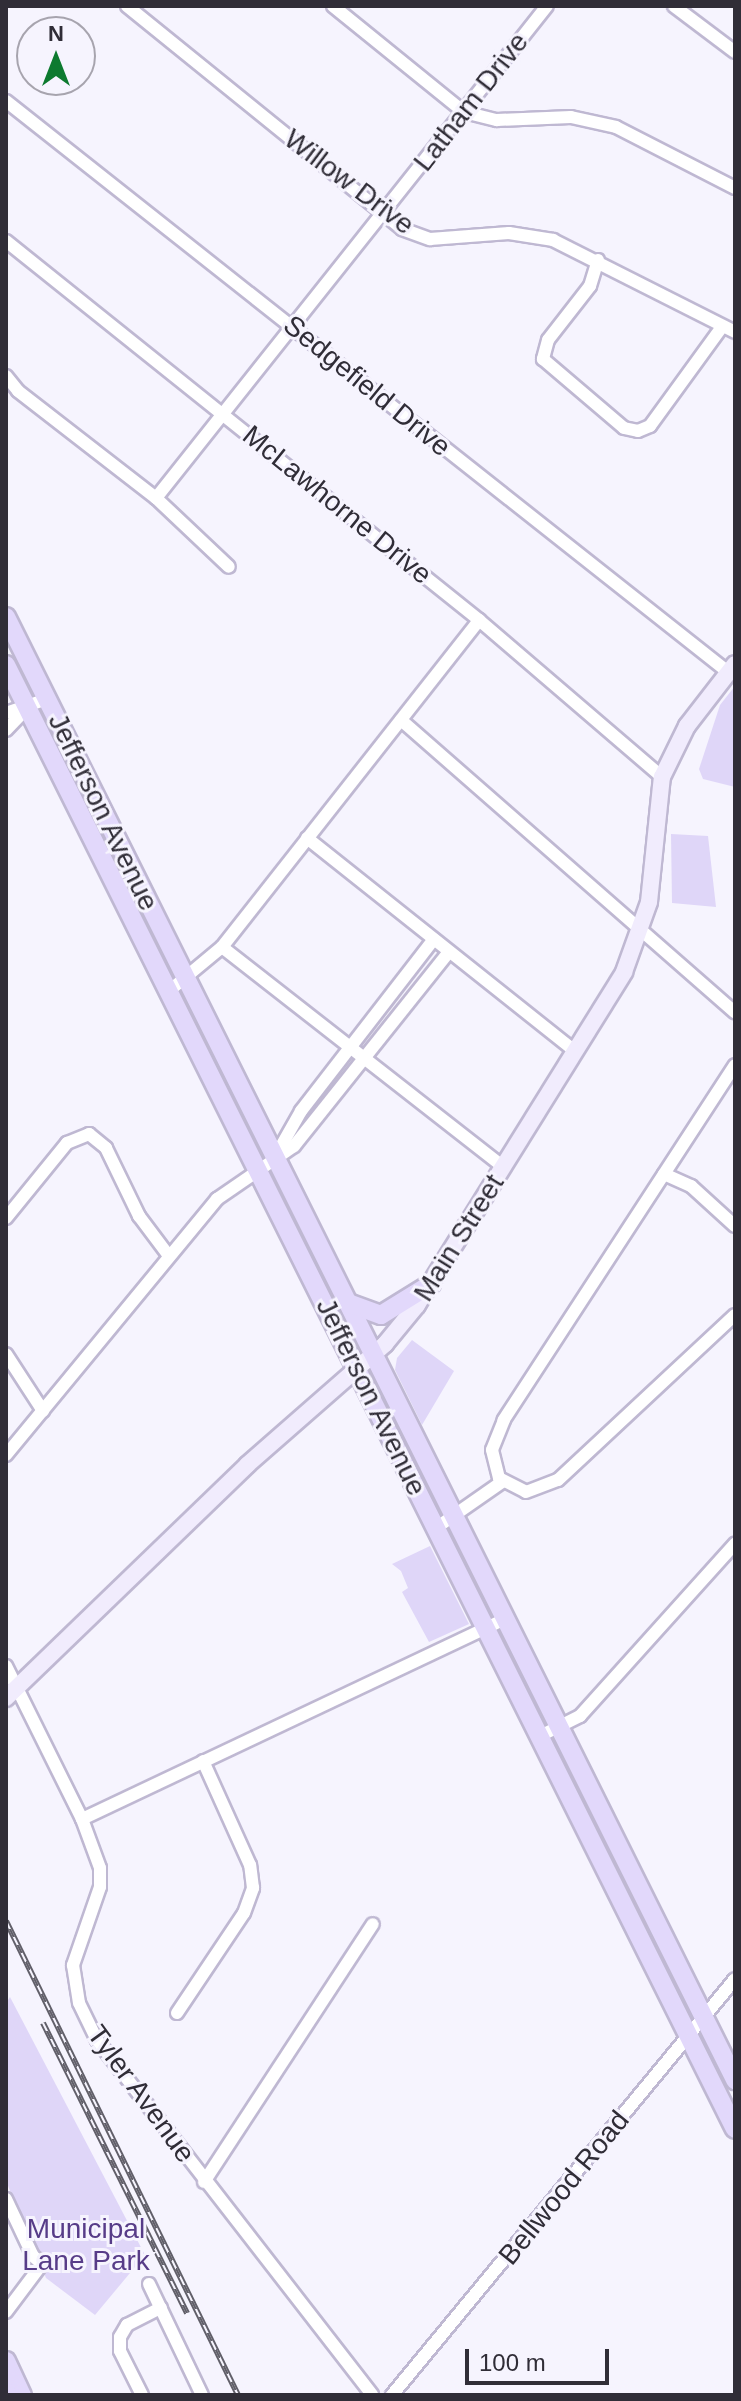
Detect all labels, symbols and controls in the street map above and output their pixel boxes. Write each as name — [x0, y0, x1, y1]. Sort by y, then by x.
north arrow — [16, 16, 96, 96]
text: N — [48, 21, 64, 46]
street label: Latham Drive — [407, 26, 535, 178]
street label: Willow Drive — [277, 122, 421, 242]
street label: Sedgefield Drive — [277, 308, 457, 464]
street label: McLawhorne Drive — [236, 418, 438, 592]
street label: Jefferson Avenue — [40, 707, 166, 917]
street label: Main Street — [407, 1168, 511, 1308]
street label: Jefferson Avenue — [308, 1292, 434, 1502]
street label: Tyler Avenue — [80, 2018, 202, 2170]
street label: Bellwood Road — [492, 2104, 636, 2272]
park label: Municipal Lane Park — [22, 2212, 150, 2278]
scale bar — [469, 2333, 613, 2383]
text: 100 m — [479, 2349, 546, 2376]

